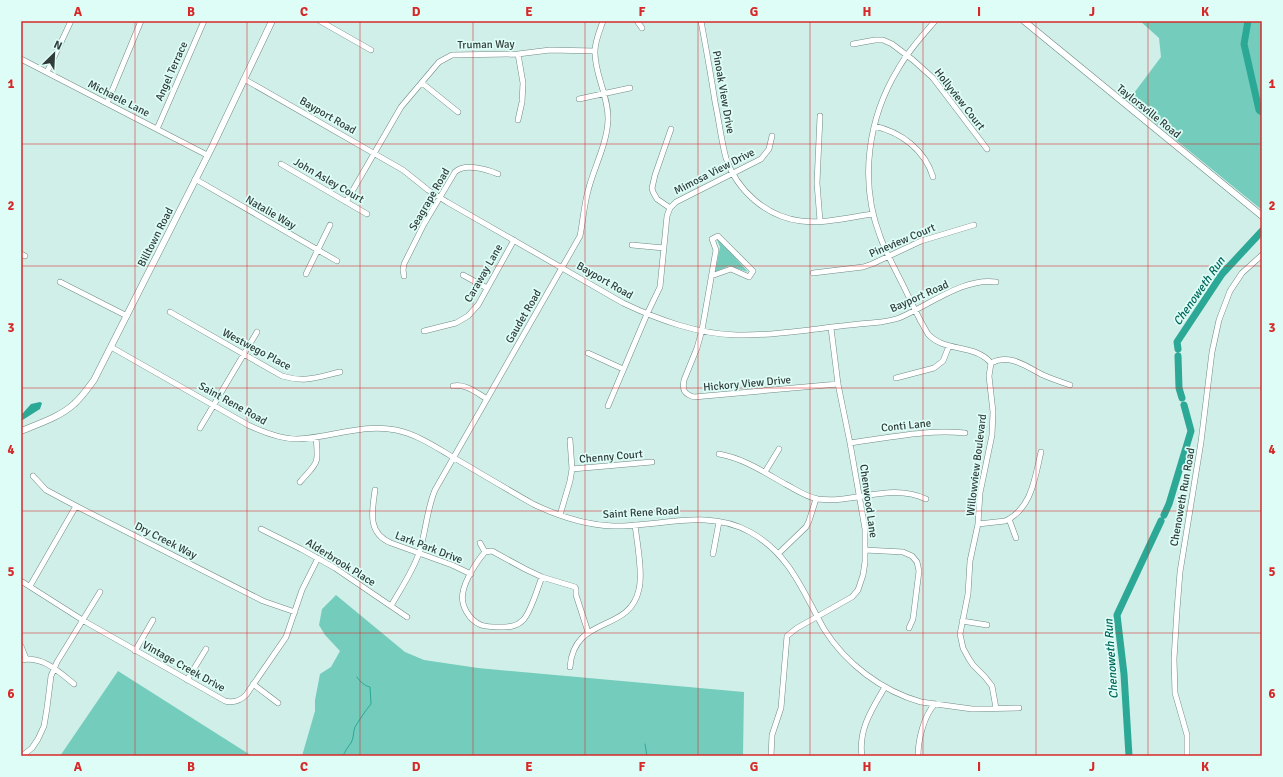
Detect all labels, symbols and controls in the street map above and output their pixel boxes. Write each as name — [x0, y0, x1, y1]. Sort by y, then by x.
text: A — [74, 4, 83, 20]
text: B — [187, 4, 195, 20]
text: C — [300, 4, 308, 20]
text: D — [412, 4, 421, 20]
text: E — [525, 4, 533, 20]
text: F — [639, 4, 646, 20]
text: G — [750, 4, 758, 20]
text: H — [863, 4, 871, 20]
text: I — [977, 4, 981, 20]
text: J — [1089, 4, 1095, 20]
text: K — [1201, 4, 1209, 20]
north arrow — [34, 34, 74, 74]
street label: Truman Way — [457, 37, 516, 51]
text: N — [52, 38, 64, 53]
street label: Angel Terrace — [153, 39, 190, 103]
street label: Pinoak View Drive — [710, 50, 737, 135]
street label: Hollyview Court — [932, 66, 988, 133]
text: 1 — [7, 76, 15, 92]
text: 1 — [1268, 76, 1276, 92]
street label: Michaele Lane — [86, 77, 152, 120]
street label: Taylorsville Road — [1114, 82, 1183, 141]
street label: Bayport Road — [297, 94, 358, 137]
street label: Mimosa View Drive — [672, 145, 757, 197]
street label: John Asley Court — [291, 155, 366, 206]
street label: Seagrape Road — [406, 166, 453, 233]
street label: Natalie Way — [243, 193, 299, 232]
text: 2 — [7, 198, 15, 214]
text: 2 — [1268, 198, 1276, 214]
street label: Billtown Road — [135, 205, 176, 269]
street label: Pineview Court — [867, 221, 937, 260]
street label: Caraway Lane — [462, 242, 505, 305]
water label: Chenoweth Run — [1170, 254, 1229, 329]
street label: Bayport Road — [574, 259, 635, 302]
street label: Bayport Road — [888, 278, 951, 315]
street label: Gaudet Road — [503, 287, 544, 345]
text: 3 — [7, 320, 15, 336]
text: 3 — [1268, 320, 1276, 336]
street label: Westwego Place — [220, 326, 293, 373]
street label: Hickory View Drive — [703, 373, 792, 394]
street label: Saint Rene Road — [196, 379, 269, 428]
street label: Willowview Boulevard — [964, 413, 989, 517]
street label: Conti Lane — [880, 416, 932, 435]
text: 4 — [7, 442, 15, 458]
text: 4 — [1268, 442, 1276, 458]
street label: Chenny Court — [579, 447, 644, 466]
street label: Chenoweth Run Road — [1167, 447, 1198, 547]
street label: Chenwood Lane — [857, 463, 880, 539]
street label: Saint Rene Road — [603, 504, 680, 521]
street label: Dry Creek Way — [133, 519, 200, 562]
street label: Lark Park Drive — [393, 529, 464, 566]
street label: Alderbrook Place — [303, 536, 378, 589]
text: 5 — [7, 564, 15, 580]
text: 5 — [1268, 564, 1276, 580]
water label: Chenoweth Run — [1101, 618, 1122, 700]
street label: Vintage Creek Drive — [140, 638, 227, 695]
text: 6 — [7, 686, 15, 702]
text: 6 — [1268, 686, 1276, 702]
text: A — [74, 759, 83, 775]
text: B — [187, 759, 195, 775]
text: C — [300, 759, 308, 775]
text: D — [412, 759, 421, 775]
text: E — [525, 759, 533, 775]
text: F — [639, 759, 646, 775]
text: G — [750, 759, 758, 775]
text: H — [863, 759, 871, 775]
text: I — [977, 759, 981, 775]
text: J — [1089, 759, 1095, 775]
text: K — [1201, 759, 1209, 775]

